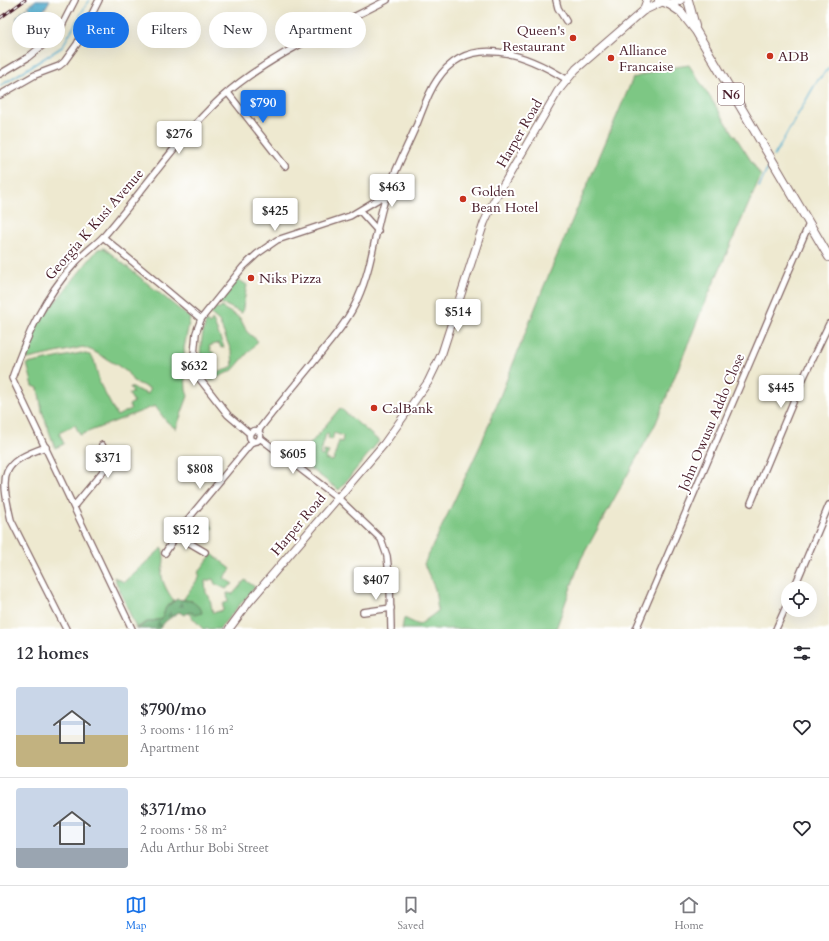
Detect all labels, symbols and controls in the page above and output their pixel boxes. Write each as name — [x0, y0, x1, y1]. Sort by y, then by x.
chip: Buy — [12, 12, 65, 48]
chip: Rent — [73, 12, 129, 48]
chip: Filters — [137, 12, 201, 48]
chip: New — [209, 12, 267, 48]
chip: Apartment — [275, 12, 366, 48]
place label: Queen's Restaurant — [503, 21, 566, 56]
marker: Queen's Restaurant — [568, 33, 578, 43]
place label: Alliance Francaise — [619, 41, 674, 76]
place label: ADB — [778, 47, 809, 66]
marker: ADB — [765, 51, 775, 61]
marker: Alliance Francaise — [606, 53, 616, 63]
road number: N6 — [718, 83, 744, 105]
pin: $790 — [239, 90, 287, 124]
text: $790 — [250, 94, 276, 112]
street label: Harper Road — [492, 95, 547, 171]
pin: $276 — [155, 121, 203, 155]
text: $276 — [166, 125, 192, 143]
street label: Georgia K Kusi Avenue — [41, 165, 148, 284]
pin: $463 — [368, 174, 416, 208]
text: $463 — [379, 178, 405, 196]
place label: Golden Bean Hotel — [471, 182, 539, 217]
marker: Golden Bean Hotel — [458, 194, 468, 204]
pin: $425 — [251, 198, 299, 232]
text: $425 — [262, 202, 288, 220]
place label: Niks Pizza — [259, 269, 322, 288]
marker: Niks Pizza — [246, 273, 256, 283]
pin: $514 — [434, 299, 482, 333]
text: $514 — [445, 303, 471, 321]
street label: John Owusu Addo Close — [673, 350, 749, 496]
pin: $632 — [170, 353, 218, 387]
text: $632 — [181, 357, 207, 375]
pin: $445 — [757, 375, 805, 409]
text: $445 — [768, 379, 794, 397]
place label: CalBank — [382, 399, 434, 418]
marker: CalBank — [369, 403, 379, 413]
pin: $605 — [269, 441, 317, 475]
pin: $371 — [84, 445, 132, 479]
text: $605 — [280, 445, 306, 463]
text: $371 — [95, 449, 121, 467]
pin: $808 — [176, 456, 224, 490]
text: $808 — [187, 460, 213, 478]
street label: Harper Road — [267, 489, 331, 560]
pin: $512 — [162, 517, 210, 551]
text: $512 — [173, 521, 199, 539]
pin: $407 — [352, 567, 400, 601]
text: $407 — [363, 571, 389, 589]
map controls — [781, 581, 817, 617]
button: locate — [781, 581, 817, 617]
text: 12 homes — [16, 642, 89, 665]
icon: filters — [791, 642, 813, 664]
text: $790/mo — [140, 698, 206, 721]
icon: home — [48, 703, 96, 751]
icon: heart — [791, 716, 813, 738]
text: 3 rooms · 116 m² — [140, 721, 233, 739]
text: Apartment — [140, 739, 199, 757]
text: $371/mo — [140, 798, 206, 821]
icon: home — [48, 804, 96, 852]
icon: heart — [791, 817, 813, 839]
text: 2 rooms · 58 m² — [140, 821, 227, 839]
text: Adu Arthur Bobi Street — [140, 839, 269, 857]
tab: Map — [125, 894, 147, 933]
tab: Saved — [397, 894, 424, 933]
tab: Home — [674, 894, 704, 933]

